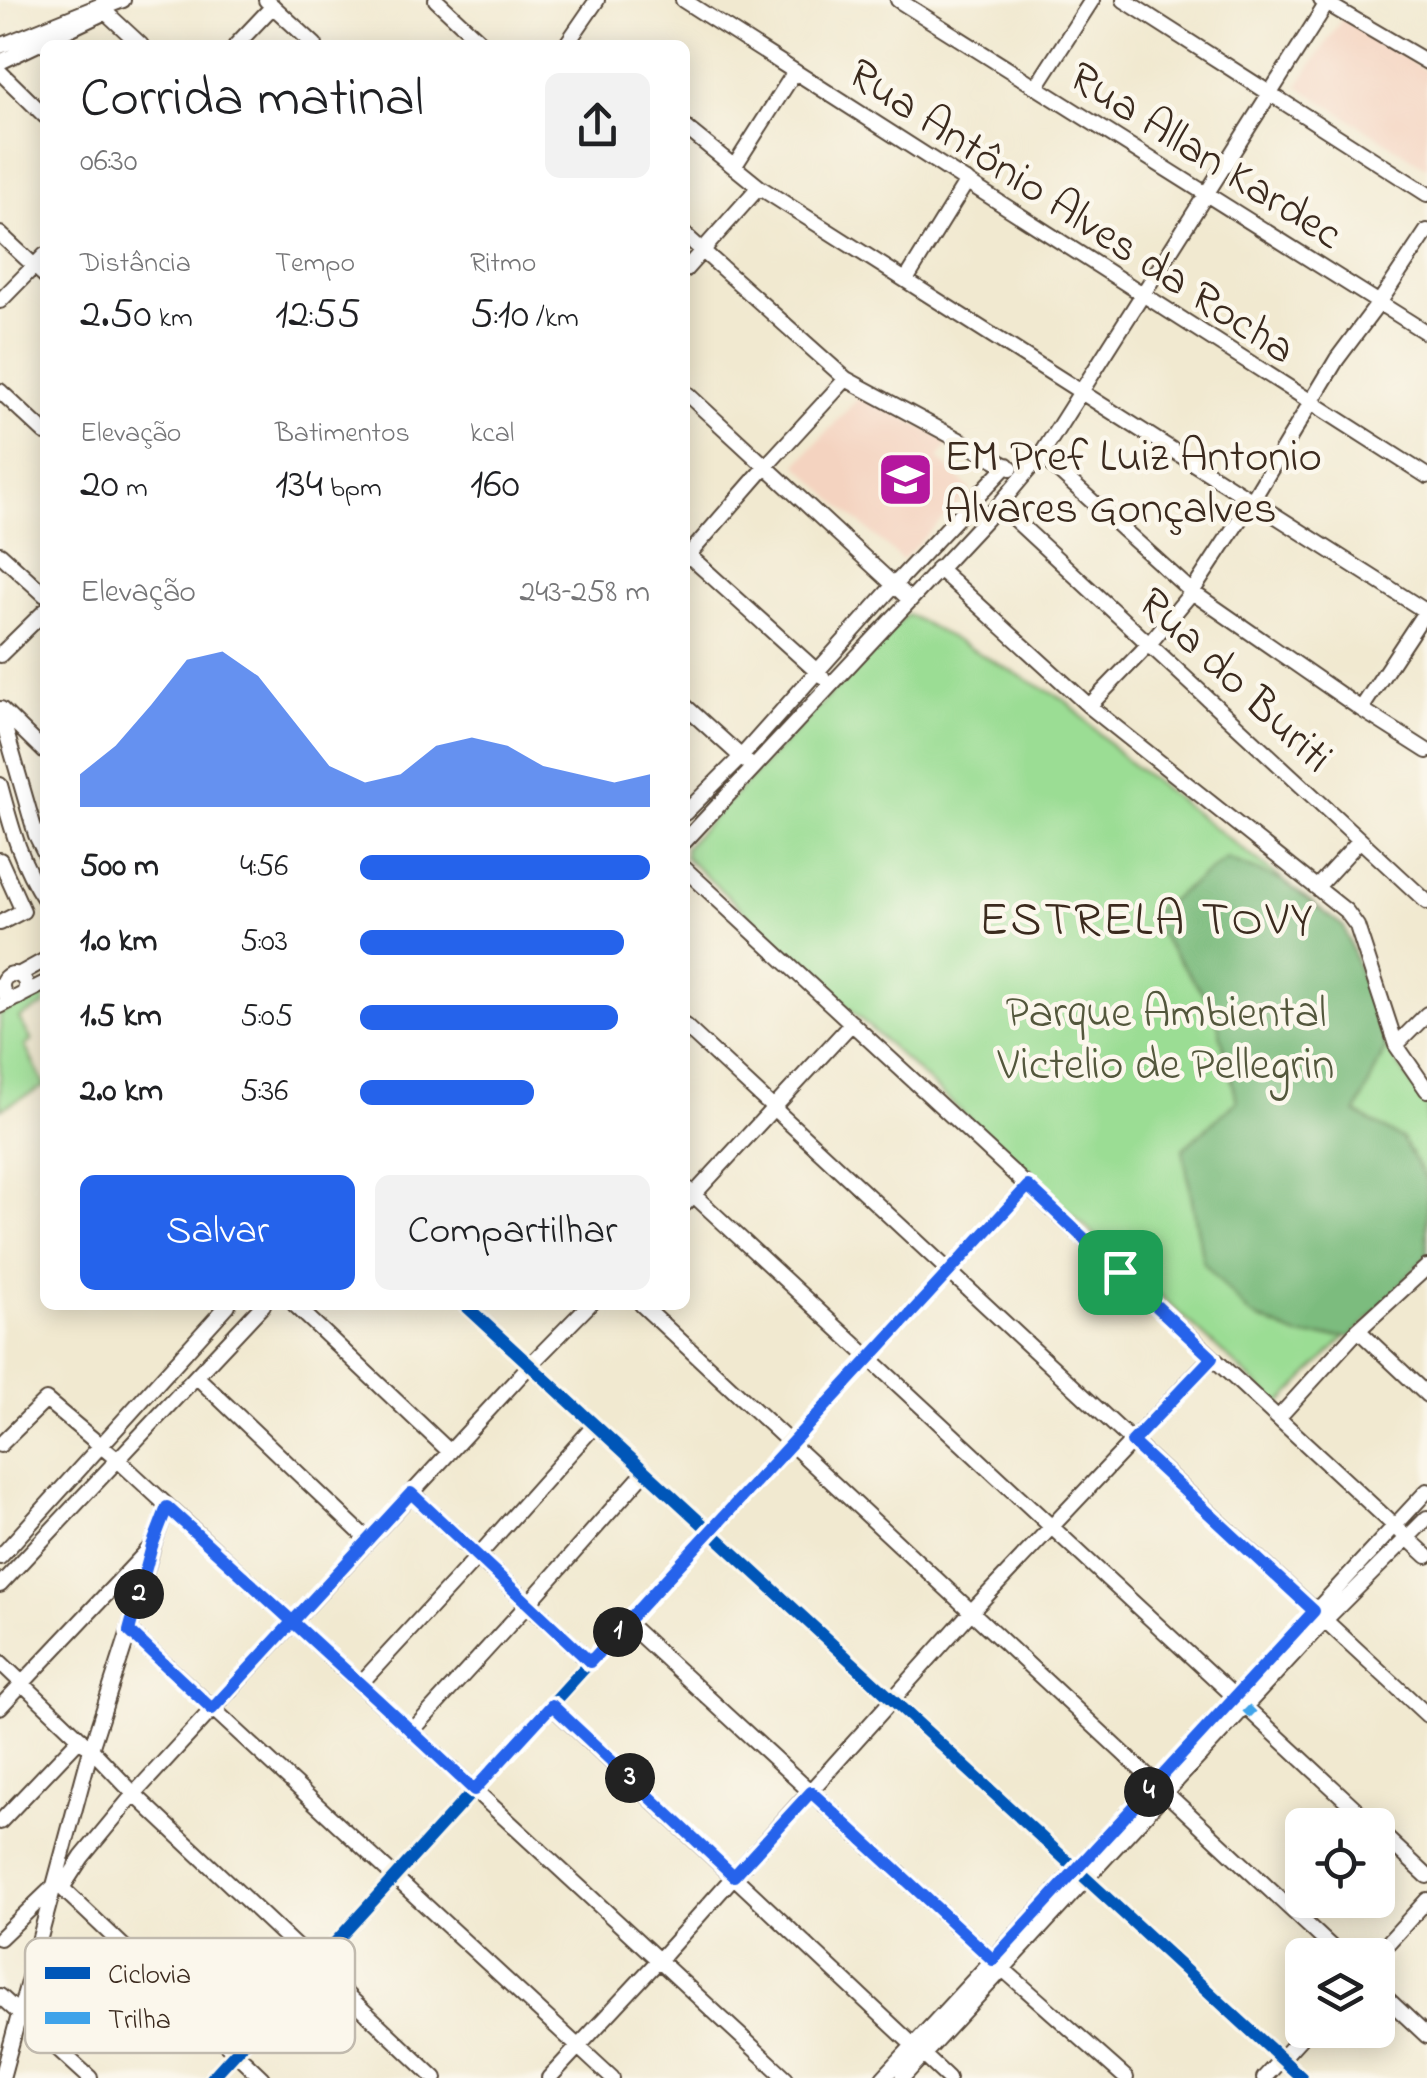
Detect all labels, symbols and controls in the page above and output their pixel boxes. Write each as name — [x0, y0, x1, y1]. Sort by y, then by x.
street label: Rua Antônio Alves da Rocha — [833, 43, 1307, 383]
street label: Rua Allan Kardec — [1055, 47, 1354, 268]
text: Corrida matinal — [80, 61, 424, 141]
button: share — [545, 73, 650, 178]
text: 06:30 — [80, 139, 138, 186]
text: Distância — [80, 244, 191, 285]
text: Tempo — [275, 244, 355, 285]
text: Ritmo — [470, 244, 536, 285]
text: 2.50 — [80, 285, 152, 346]
text: 12:55 — [275, 285, 361, 346]
text: 5:10 — [470, 285, 529, 346]
text: km — [152, 299, 193, 340]
text: /km — [529, 299, 579, 340]
text: Elevação — [80, 414, 181, 455]
text: Batimentos — [275, 414, 410, 455]
text: kcal — [470, 414, 515, 455]
place label: EM Pref Luiz Antonio Alvares Gonçalves — [944, 426, 1322, 544]
school or university icon: EM Pref Luiz Antonio Alvares Gonçalves — [875, 450, 935, 510]
text: 20 — [80, 455, 119, 516]
text: 134 — [275, 455, 323, 516]
text: 160 — [470, 455, 520, 516]
text: m — [119, 469, 148, 510]
text: bpm — [323, 469, 382, 510]
text: Elevação — [80, 570, 196, 617]
text: 243–258 m — [519, 570, 650, 617]
street label: Rua do Buriti — [1121, 573, 1346, 790]
text: 500 m — [80, 844, 159, 891]
text: 4:56 — [240, 844, 288, 891]
district label: ESTRELA TOVY — [979, 887, 1315, 957]
text: 1.0 km — [80, 919, 157, 966]
text: 5:03 — [240, 919, 288, 966]
park label: Parque Ambiental Victelio de Pellegrin — [996, 982, 1335, 1101]
text: 1.5 km — [80, 994, 162, 1041]
text: 5:05 — [240, 994, 293, 1041]
text: 2.0 km — [80, 1069, 163, 1116]
text: 5:36 — [240, 1069, 288, 1116]
button: Salvar — [80, 1175, 355, 1290]
button: Compartilhar — [375, 1175, 650, 1290]
pin — [1078, 1230, 1163, 1315]
icon: arrive — [1093, 1245, 1148, 1300]
pin: 2 — [114, 1569, 164, 1619]
text: 2 — [132, 1573, 146, 1614]
pin: 1 — [593, 1607, 643, 1657]
text: 1 — [614, 1611, 622, 1652]
pin: 3 — [605, 1753, 655, 1803]
text: 3 — [624, 1757, 636, 1798]
pin: 4 — [1124, 1767, 1174, 1817]
text: 4 — [1143, 1771, 1155, 1812]
map controls — [1285, 1808, 1395, 2048]
button: locate — [1285, 1808, 1395, 1918]
legend — [25, 1938, 355, 2053]
button: layers — [1285, 1938, 1395, 2048]
text: Ciclovia — [108, 1956, 191, 1997]
text: Trilha — [108, 2001, 171, 2042]

